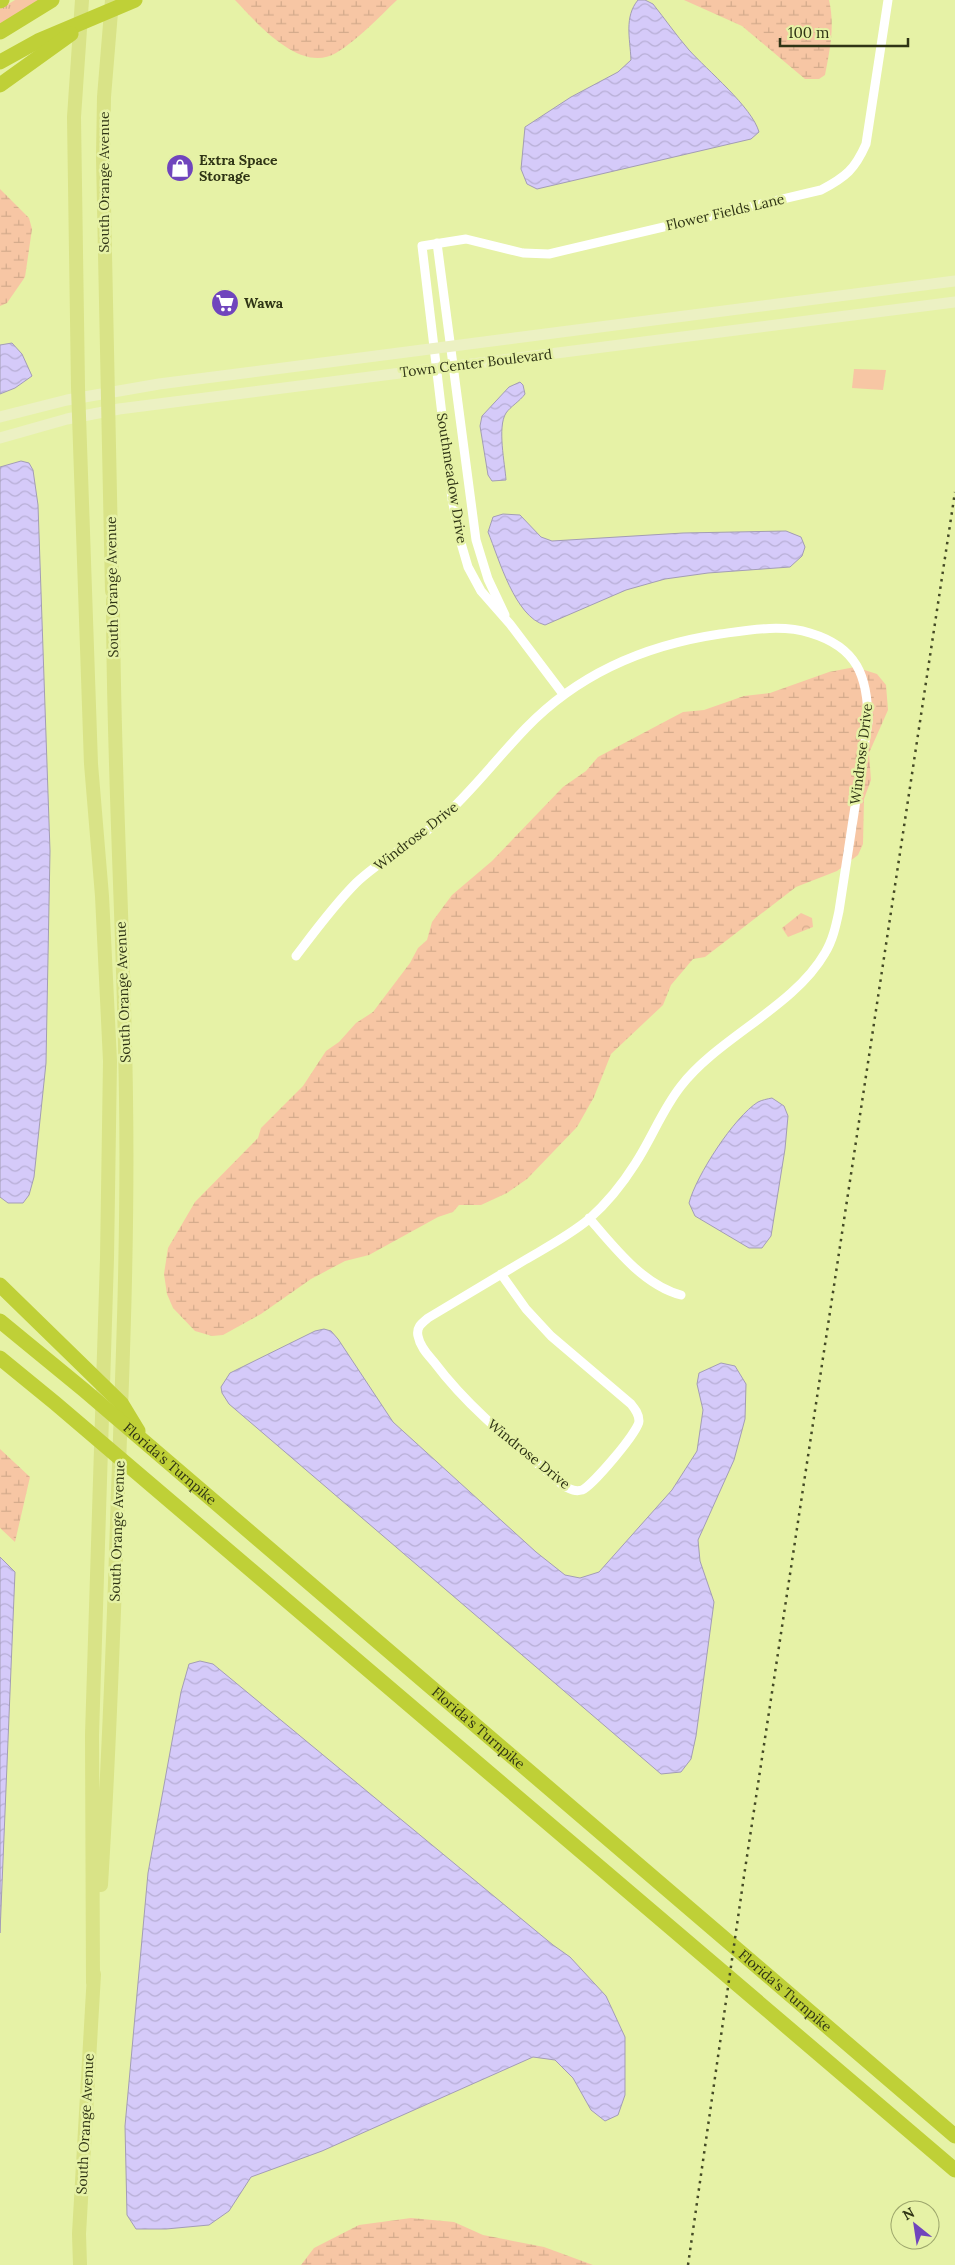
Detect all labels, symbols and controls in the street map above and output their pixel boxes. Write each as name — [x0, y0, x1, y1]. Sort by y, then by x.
scale bar — [780, 15, 908, 47]
text: 100 m — [788, 23, 829, 42]
street label: South Orange Avenue — [95, 111, 113, 253]
place label: Extra Space Storage — [199, 151, 278, 185]
shop icon: Extra Space Storage — [165, 153, 195, 183]
street label: Flower Fields Lane — [664, 190, 786, 234]
supermarket icon: Wawa — [210, 288, 240, 318]
place label: Wawa — [244, 294, 284, 312]
street label: Town Center Boulevard — [399, 345, 553, 381]
street label: Southmeadow Drive — [433, 411, 471, 545]
street label: South Orange Avenue — [102, 516, 122, 658]
street label: Windrose Drive — [846, 702, 876, 805]
street label: Windrose Drive — [370, 797, 462, 874]
street label: South Orange Avenue — [112, 921, 134, 1063]
street label: Windrose Drive — [484, 1415, 574, 1493]
street label: Florida's Turnpike — [120, 1419, 221, 1509]
street label: South Orange Avenue — [106, 1460, 128, 1602]
street label: Florida's Turnpike — [428, 1683, 529, 1773]
street label: Florida's Turnpike — [735, 1946, 836, 2036]
street label: South Orange Avenue — [72, 2053, 98, 2195]
north arrow — [890, 2200, 940, 2250]
text: N — [899, 2203, 918, 2224]

